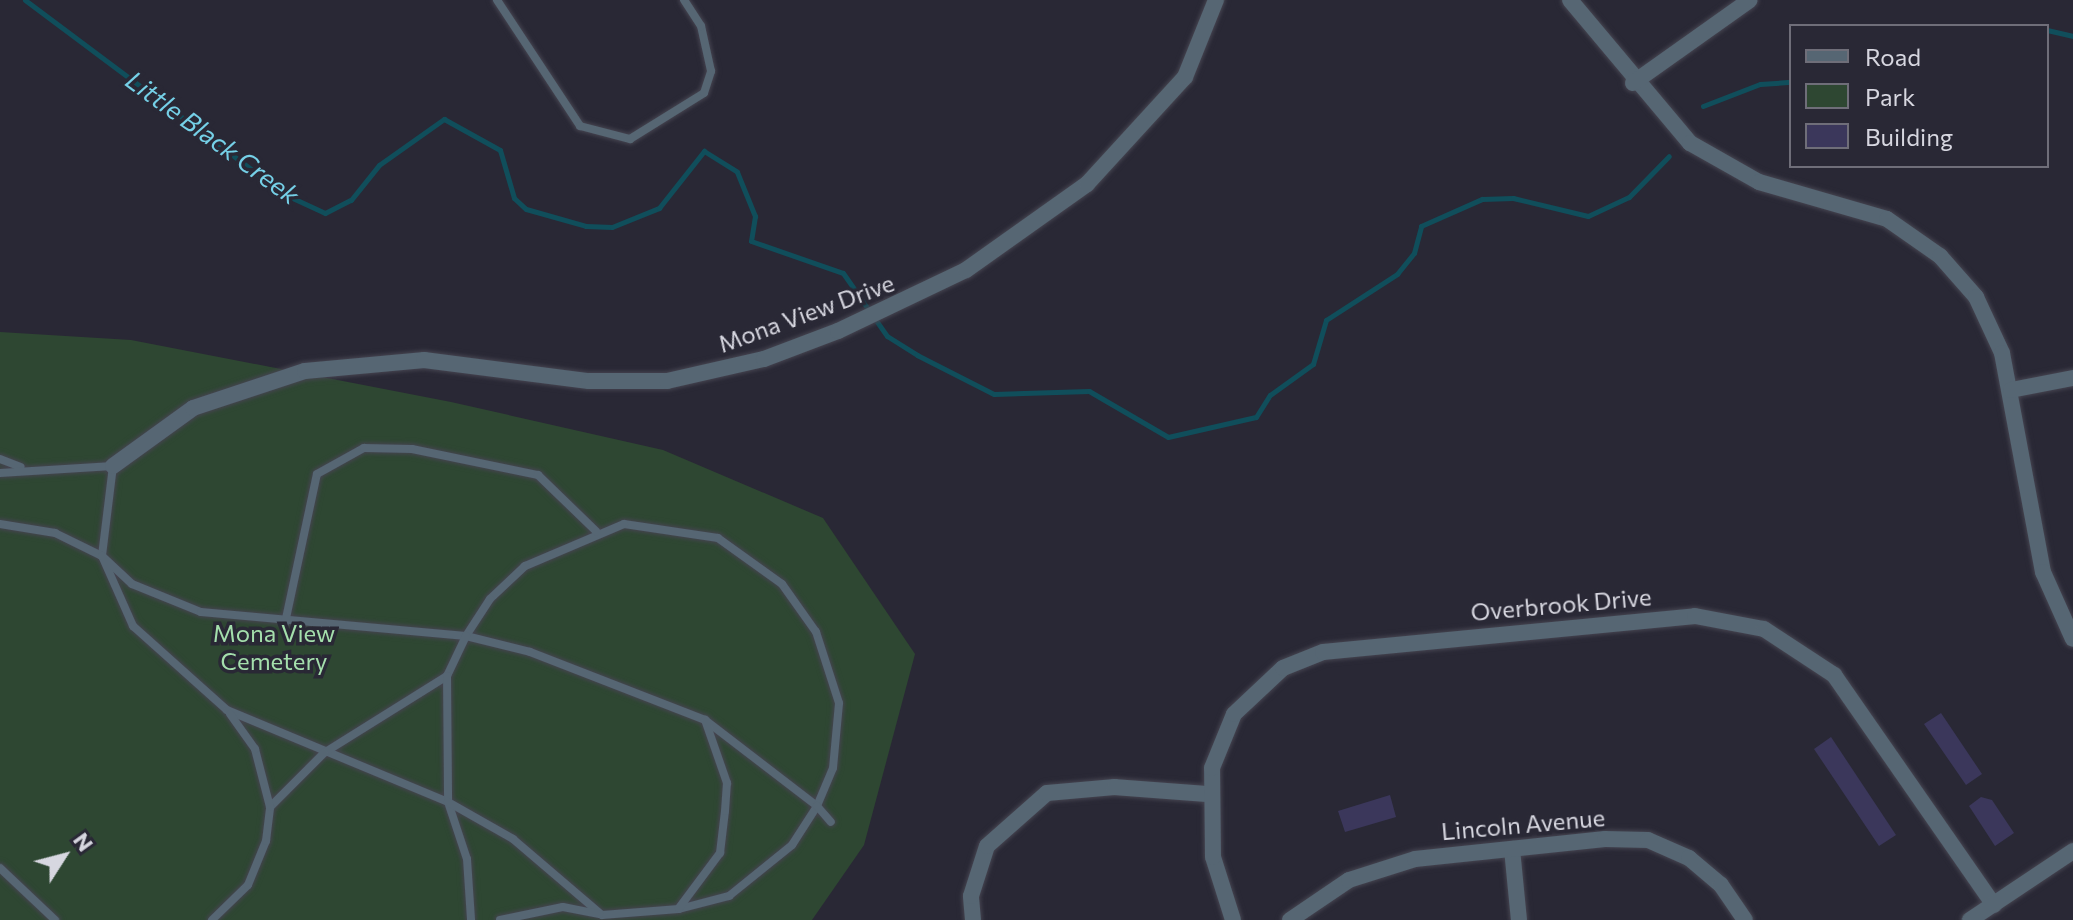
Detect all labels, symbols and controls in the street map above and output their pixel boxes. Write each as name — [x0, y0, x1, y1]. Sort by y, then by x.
legend — [1789, 24, 2049, 168]
text: Road — [1865, 42, 1921, 71]
water label: Little Black Creek — [120, 64, 306, 210]
text: Park — [1865, 82, 1915, 111]
text: Building — [1865, 122, 1953, 151]
street label: Mona View Drive — [714, 268, 898, 358]
street label: Overbrook Drive — [1469, 582, 1653, 626]
park label: Mona View Cemetery — [213, 619, 335, 675]
street label: Lincoln Avenue — [1440, 802, 1606, 846]
north arrow — [24, 816, 104, 896]
text: N — [68, 827, 100, 856]

